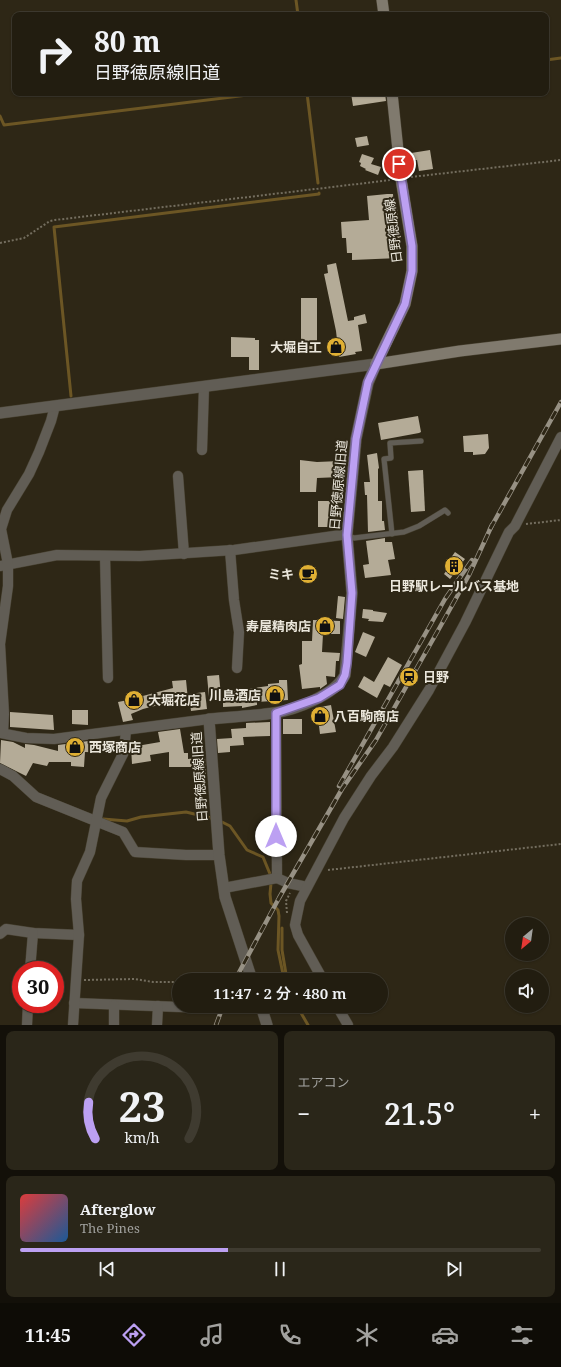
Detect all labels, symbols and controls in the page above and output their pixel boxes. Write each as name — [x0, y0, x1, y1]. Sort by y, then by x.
text: 80 m — [94, 22, 161, 60]
icon: right — [28, 28, 80, 80]
text: 日野徳原線旧道 — [94, 60, 220, 84]
pin — [382, 147, 416, 181]
icon: arrive — [388, 153, 410, 175]
street label: 日野徳原線 — [380, 198, 406, 264]
shop icon: 大堀自工 — [325, 336, 347, 358]
place label: 大堀自工 — [270, 338, 322, 356]
street label: 日野徳原線旧道 — [325, 439, 351, 531]
building icon: 日野駅レールバス基地 — [443, 555, 465, 577]
cafe icon: ミキ — [297, 563, 319, 585]
place label: ミキ — [268, 565, 294, 583]
place label: 日野駅レールバス基地 — [389, 577, 519, 595]
shop icon: 寿屋精肉店 — [314, 615, 336, 637]
place label: 寿屋精肉店 — [246, 617, 311, 635]
station icon: 日野 — [398, 666, 420, 688]
place label: 日野 — [423, 668, 449, 686]
shop icon: 川島酒店 — [264, 684, 286, 706]
place label: 川島酒店 — [209, 686, 261, 704]
shop icon: 大堀花店 — [123, 689, 145, 711]
place label: 大堀花店 — [148, 691, 200, 709]
shop icon: 八百駒商店 — [309, 705, 331, 727]
place label: 八百駒商店 — [334, 707, 399, 725]
street label: 日野徳原線旧道 — [187, 731, 211, 823]
shop icon: 西塚商店 — [64, 736, 86, 758]
place label: 西塚商店 — [89, 738, 141, 756]
position arrow — [255, 815, 297, 857]
north arrow — [505, 917, 549, 961]
map controls — [505, 917, 549, 1013]
speed limit sign: 30 — [12, 961, 64, 1013]
button: sound — [505, 969, 549, 1013]
text: 11:47 · 2 分 · 480 m — [213, 983, 347, 1003]
text: エアコン — [298, 1073, 350, 1091]
text: 23 — [118, 1077, 165, 1133]
text: 21.5° — [384, 1093, 455, 1134]
text: − — [298, 1098, 310, 1128]
text: + — [529, 1098, 541, 1128]
text: km/h — [124, 1127, 159, 1146]
text: Afterglow — [80, 1199, 156, 1219]
text: The Pines — [80, 1219, 140, 1237]
icon: previous — [96, 1258, 118, 1280]
icon: pause — [269, 1258, 291, 1280]
icon: next — [443, 1258, 465, 1280]
icon: directions — [120, 1321, 148, 1349]
icon: music — [198, 1321, 226, 1349]
icon: phone — [276, 1321, 304, 1349]
icon: climate — [353, 1321, 381, 1349]
icon: car — [431, 1321, 459, 1349]
icon: filters — [508, 1321, 536, 1349]
text: 11:45 — [25, 1323, 71, 1347]

